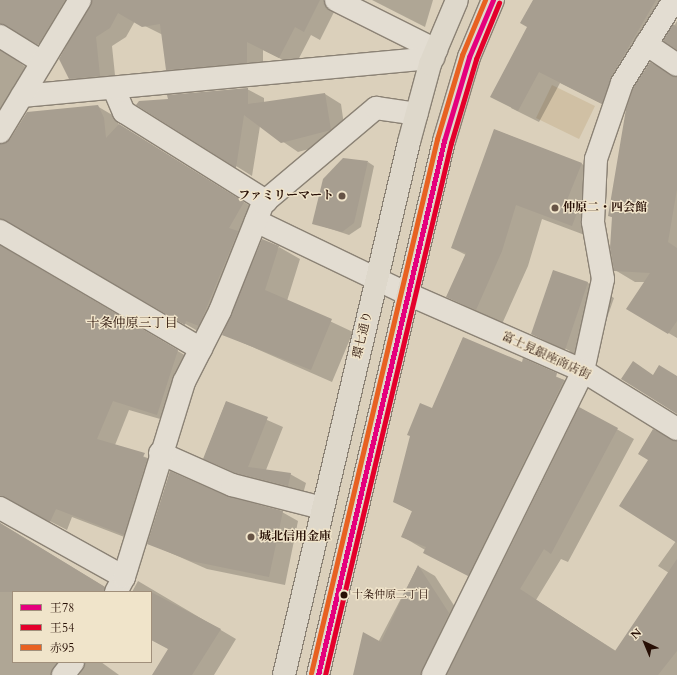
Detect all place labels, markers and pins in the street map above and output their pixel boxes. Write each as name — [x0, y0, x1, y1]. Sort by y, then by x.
place label: ファミリーマート — [238, 189, 334, 203]
marker: ファミリーマート — [337, 191, 347, 201]
place label: 仲原二・四会館 — [563, 201, 647, 215]
marker: 仲原二・四会館 — [550, 203, 560, 213]
place label: 城北信用金庫 — [259, 530, 331, 544]
marker: 城北信用金庫 — [246, 532, 256, 542]
place label: 十条仲原二丁目 — [352, 588, 429, 602]
marker: 十条仲原二丁目 — [339, 590, 349, 600]

